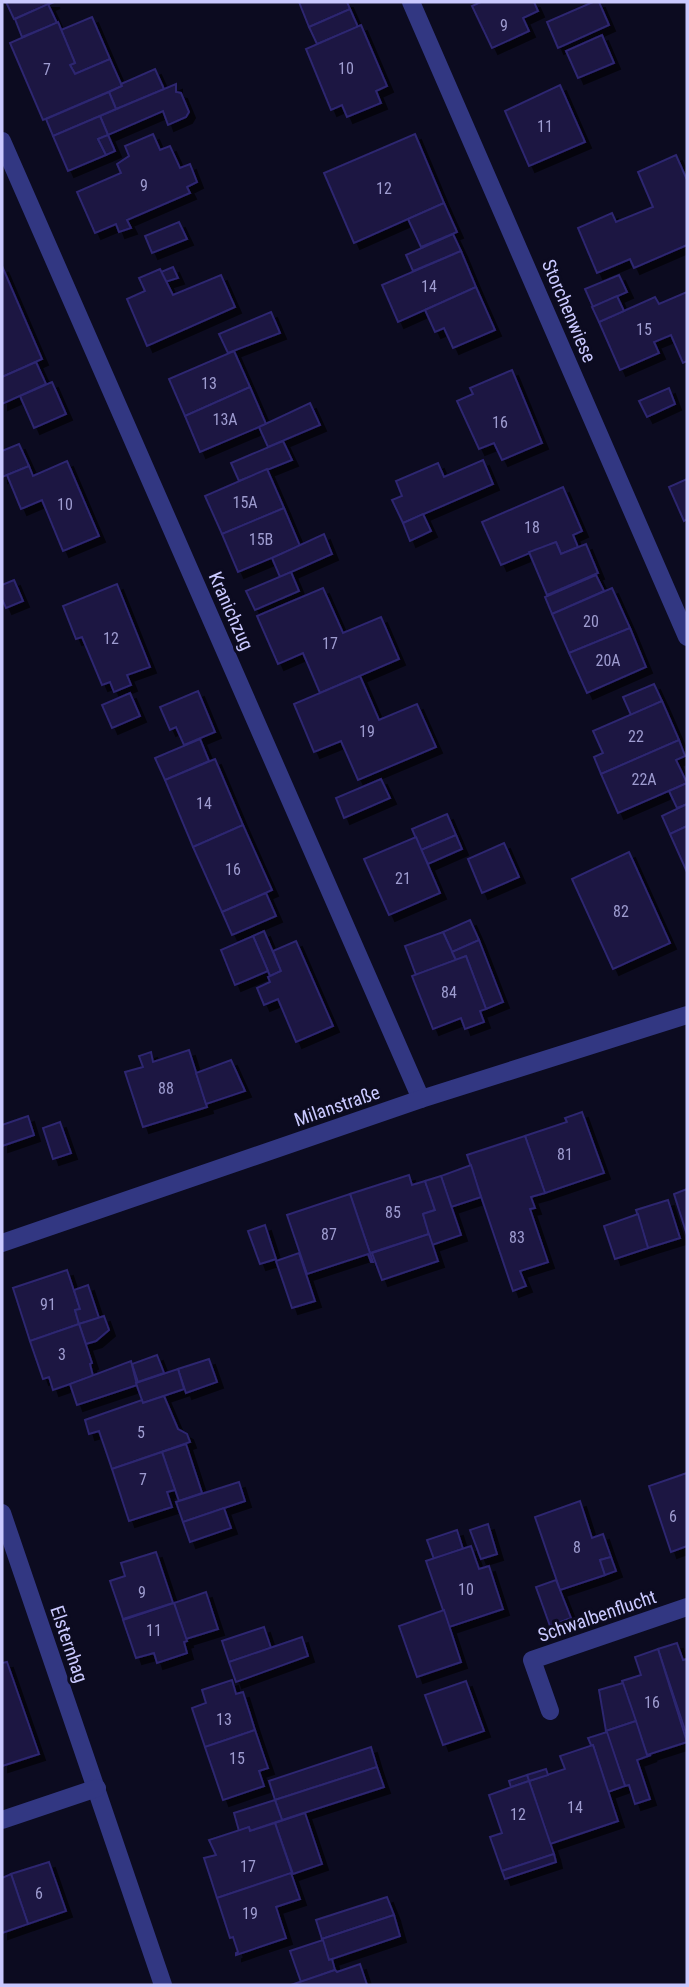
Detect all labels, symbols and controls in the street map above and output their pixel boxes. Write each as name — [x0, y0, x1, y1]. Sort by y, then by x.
house number: 9 — [500, 16, 508, 35]
house number: 10 — [338, 59, 354, 78]
house number: 7 — [43, 60, 51, 79]
house number: 11 — [537, 117, 553, 136]
house number: 9 — [140, 176, 148, 195]
house number: 12 — [376, 179, 392, 198]
street label: Storchenwiese — [537, 256, 601, 366]
house number: 14 — [421, 277, 437, 296]
house number: 15 — [636, 320, 652, 339]
house number: 13 — [201, 374, 217, 393]
house number: 13A — [212, 410, 238, 429]
house number: 16 — [492, 413, 508, 432]
house number: 15A — [232, 493, 258, 512]
house number: 10 — [57, 495, 73, 514]
house number: 18 — [524, 518, 540, 537]
house number: 15B — [249, 530, 273, 549]
street label: Kranichzug — [204, 568, 258, 654]
house number: 20 — [583, 612, 599, 631]
house number: 12 — [103, 629, 119, 648]
house number: 17 — [322, 634, 338, 653]
house number: 20A — [595, 651, 621, 670]
house number: 19 — [359, 722, 375, 741]
house number: 22 — [628, 727, 644, 746]
house number: 22A — [631, 770, 657, 789]
house number: 14 — [196, 794, 212, 813]
house number: 16 — [225, 860, 241, 879]
house number: 21 — [395, 869, 411, 888]
house number: 82 — [613, 902, 629, 921]
house number: 84 — [441, 983, 457, 1002]
house number: 88 — [158, 1079, 174, 1098]
street label: Milanstraße — [291, 1081, 383, 1131]
house number: 81 — [557, 1145, 573, 1164]
house number: 85 — [385, 1203, 401, 1222]
house number: 87 — [321, 1225, 337, 1244]
house number: 83 — [509, 1228, 525, 1247]
house number: 91 — [40, 1295, 56, 1314]
house number: 3 — [58, 1345, 66, 1364]
house number: 5 — [137, 1423, 145, 1442]
house number: 7 — [139, 1470, 147, 1489]
house number: 6 — [669, 1507, 677, 1526]
house number: 8 — [573, 1538, 581, 1557]
house number: 10 — [458, 1580, 474, 1599]
house number: 9 — [138, 1583, 146, 1602]
street label: Schwalbenflucht — [535, 1585, 659, 1647]
street label: Elsternhag — [45, 1603, 93, 1685]
house number: 11 — [146, 1621, 162, 1640]
house number: 16 — [644, 1693, 660, 1712]
house number: 13 — [216, 1710, 232, 1729]
house number: 15 — [229, 1749, 245, 1768]
house number: 14 — [567, 1798, 583, 1817]
house number: 12 — [510, 1805, 526, 1824]
house number: 17 — [240, 1857, 256, 1876]
house number: 6 — [35, 1884, 43, 1903]
house number: 19 — [242, 1904, 258, 1923]

